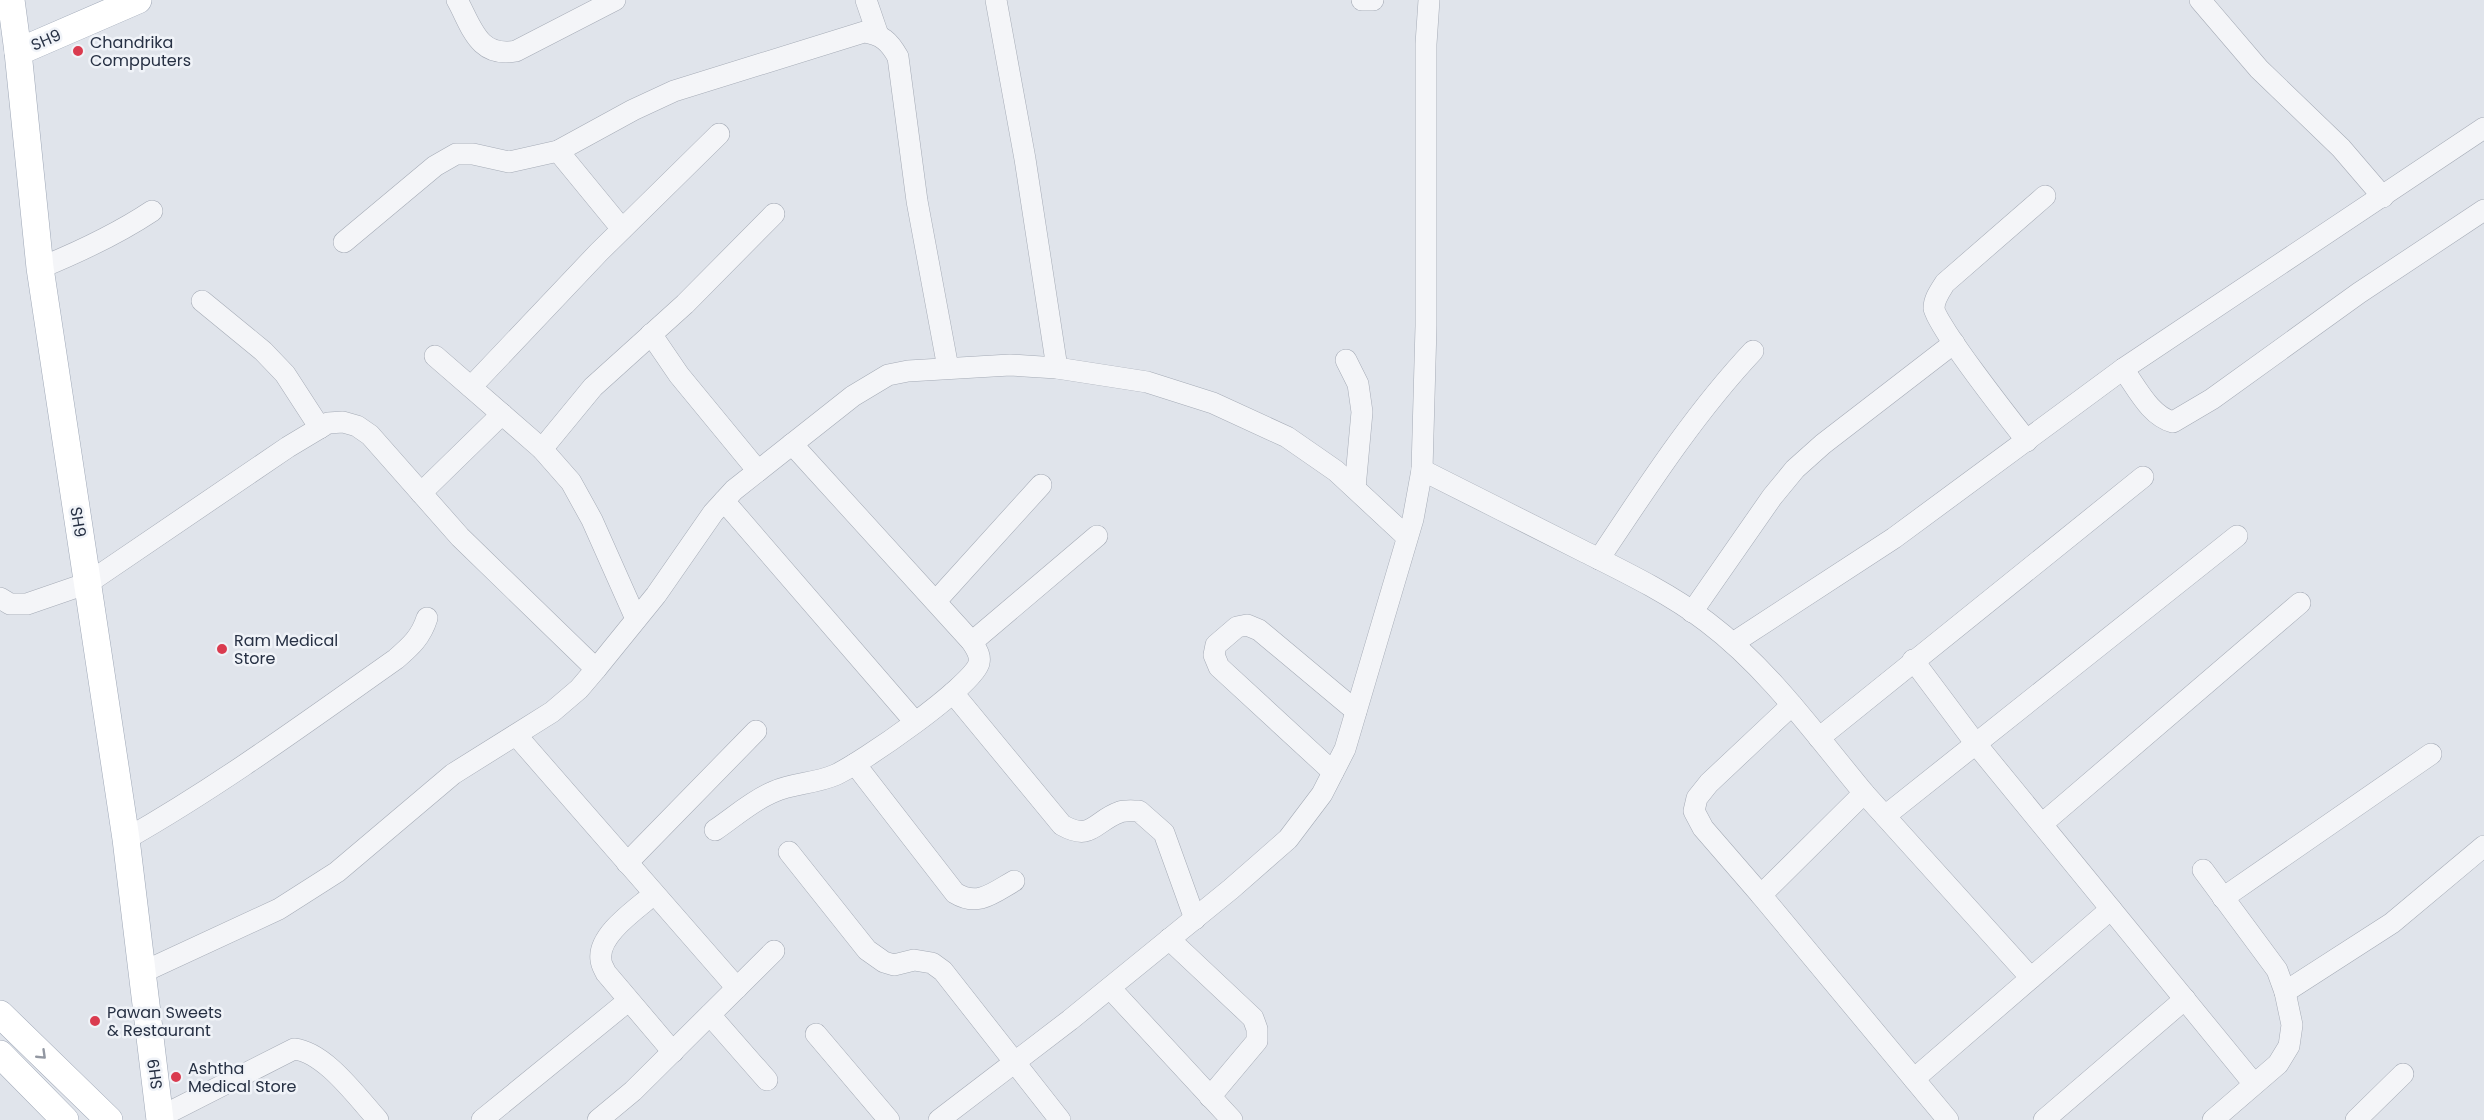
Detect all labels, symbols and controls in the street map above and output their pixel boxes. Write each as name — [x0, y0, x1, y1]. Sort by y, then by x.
street label: SH9 — [27, 23, 65, 57]
place label: Chandrika Compputers — [90, 31, 191, 72]
marker: Chandrika Compputers — [71, 44, 85, 58]
street label: SH9 — [64, 505, 92, 539]
place label: Ram Medical Store — [234, 629, 338, 670]
marker: Ram Medical Store — [215, 642, 229, 656]
place label: Pawan Sweets & Restaurant — [107, 1001, 222, 1042]
marker: Pawan Sweets & Restaurant — [88, 1014, 102, 1028]
one-way arrow — [35, 1048, 46, 1059]
street label: SH9 — [142, 1057, 168, 1091]
place label: Ashtha Medical Store — [188, 1057, 297, 1098]
marker: Ashtha Medical Store — [169, 1070, 183, 1084]

